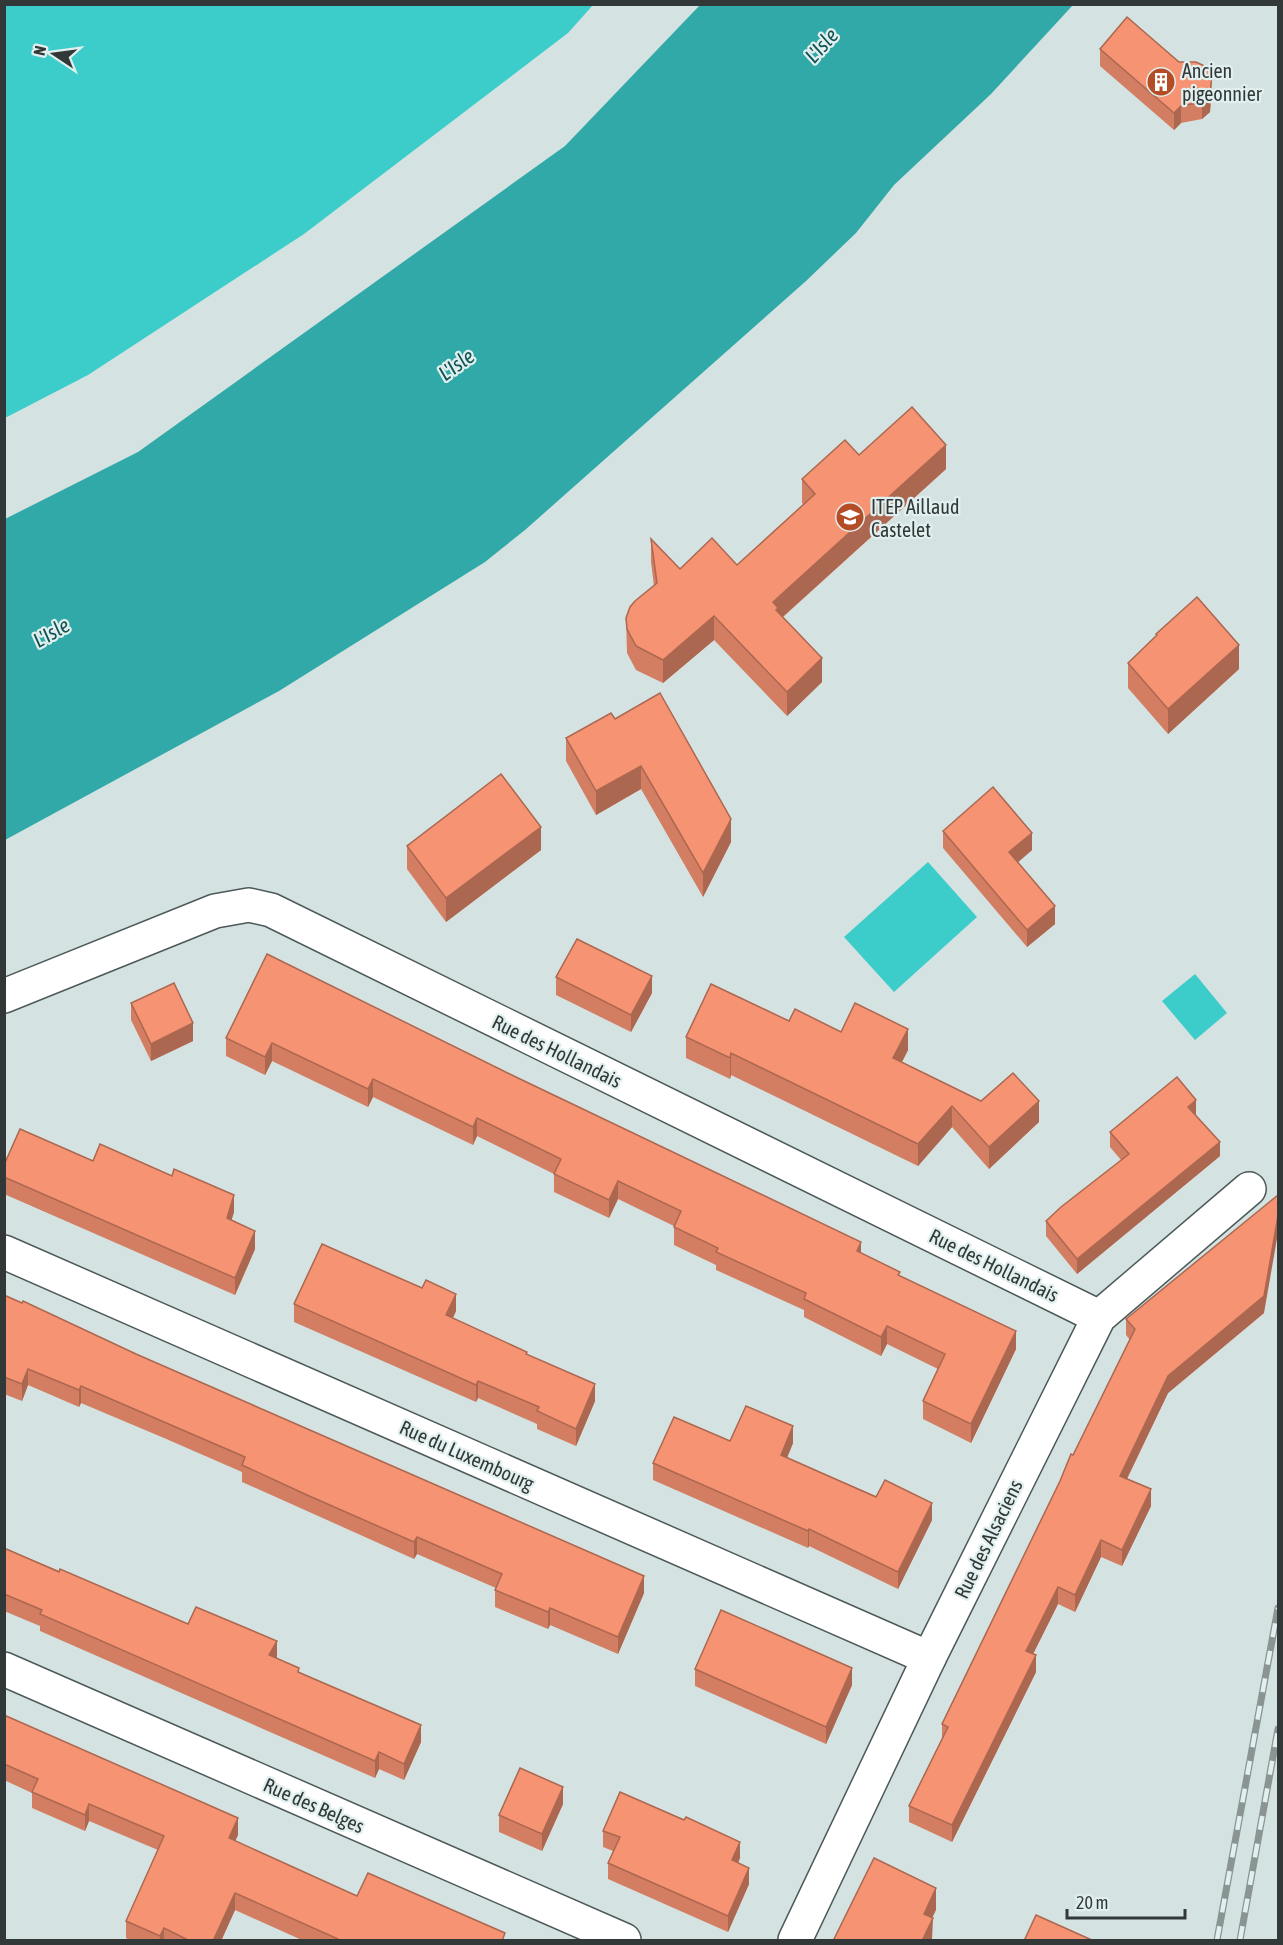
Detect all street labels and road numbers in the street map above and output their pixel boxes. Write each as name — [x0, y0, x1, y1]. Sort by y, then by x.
street label: Rue des Hollandais — [489, 1010, 625, 1092]
street label: Rue des Hollandais — [926, 1224, 1062, 1306]
street label: Rue du Luxembourg — [396, 1415, 538, 1495]
street label: Rue des Alsaciens — [949, 1476, 1027, 1602]
street label: Rue des Belges — [260, 1773, 368, 1837]

